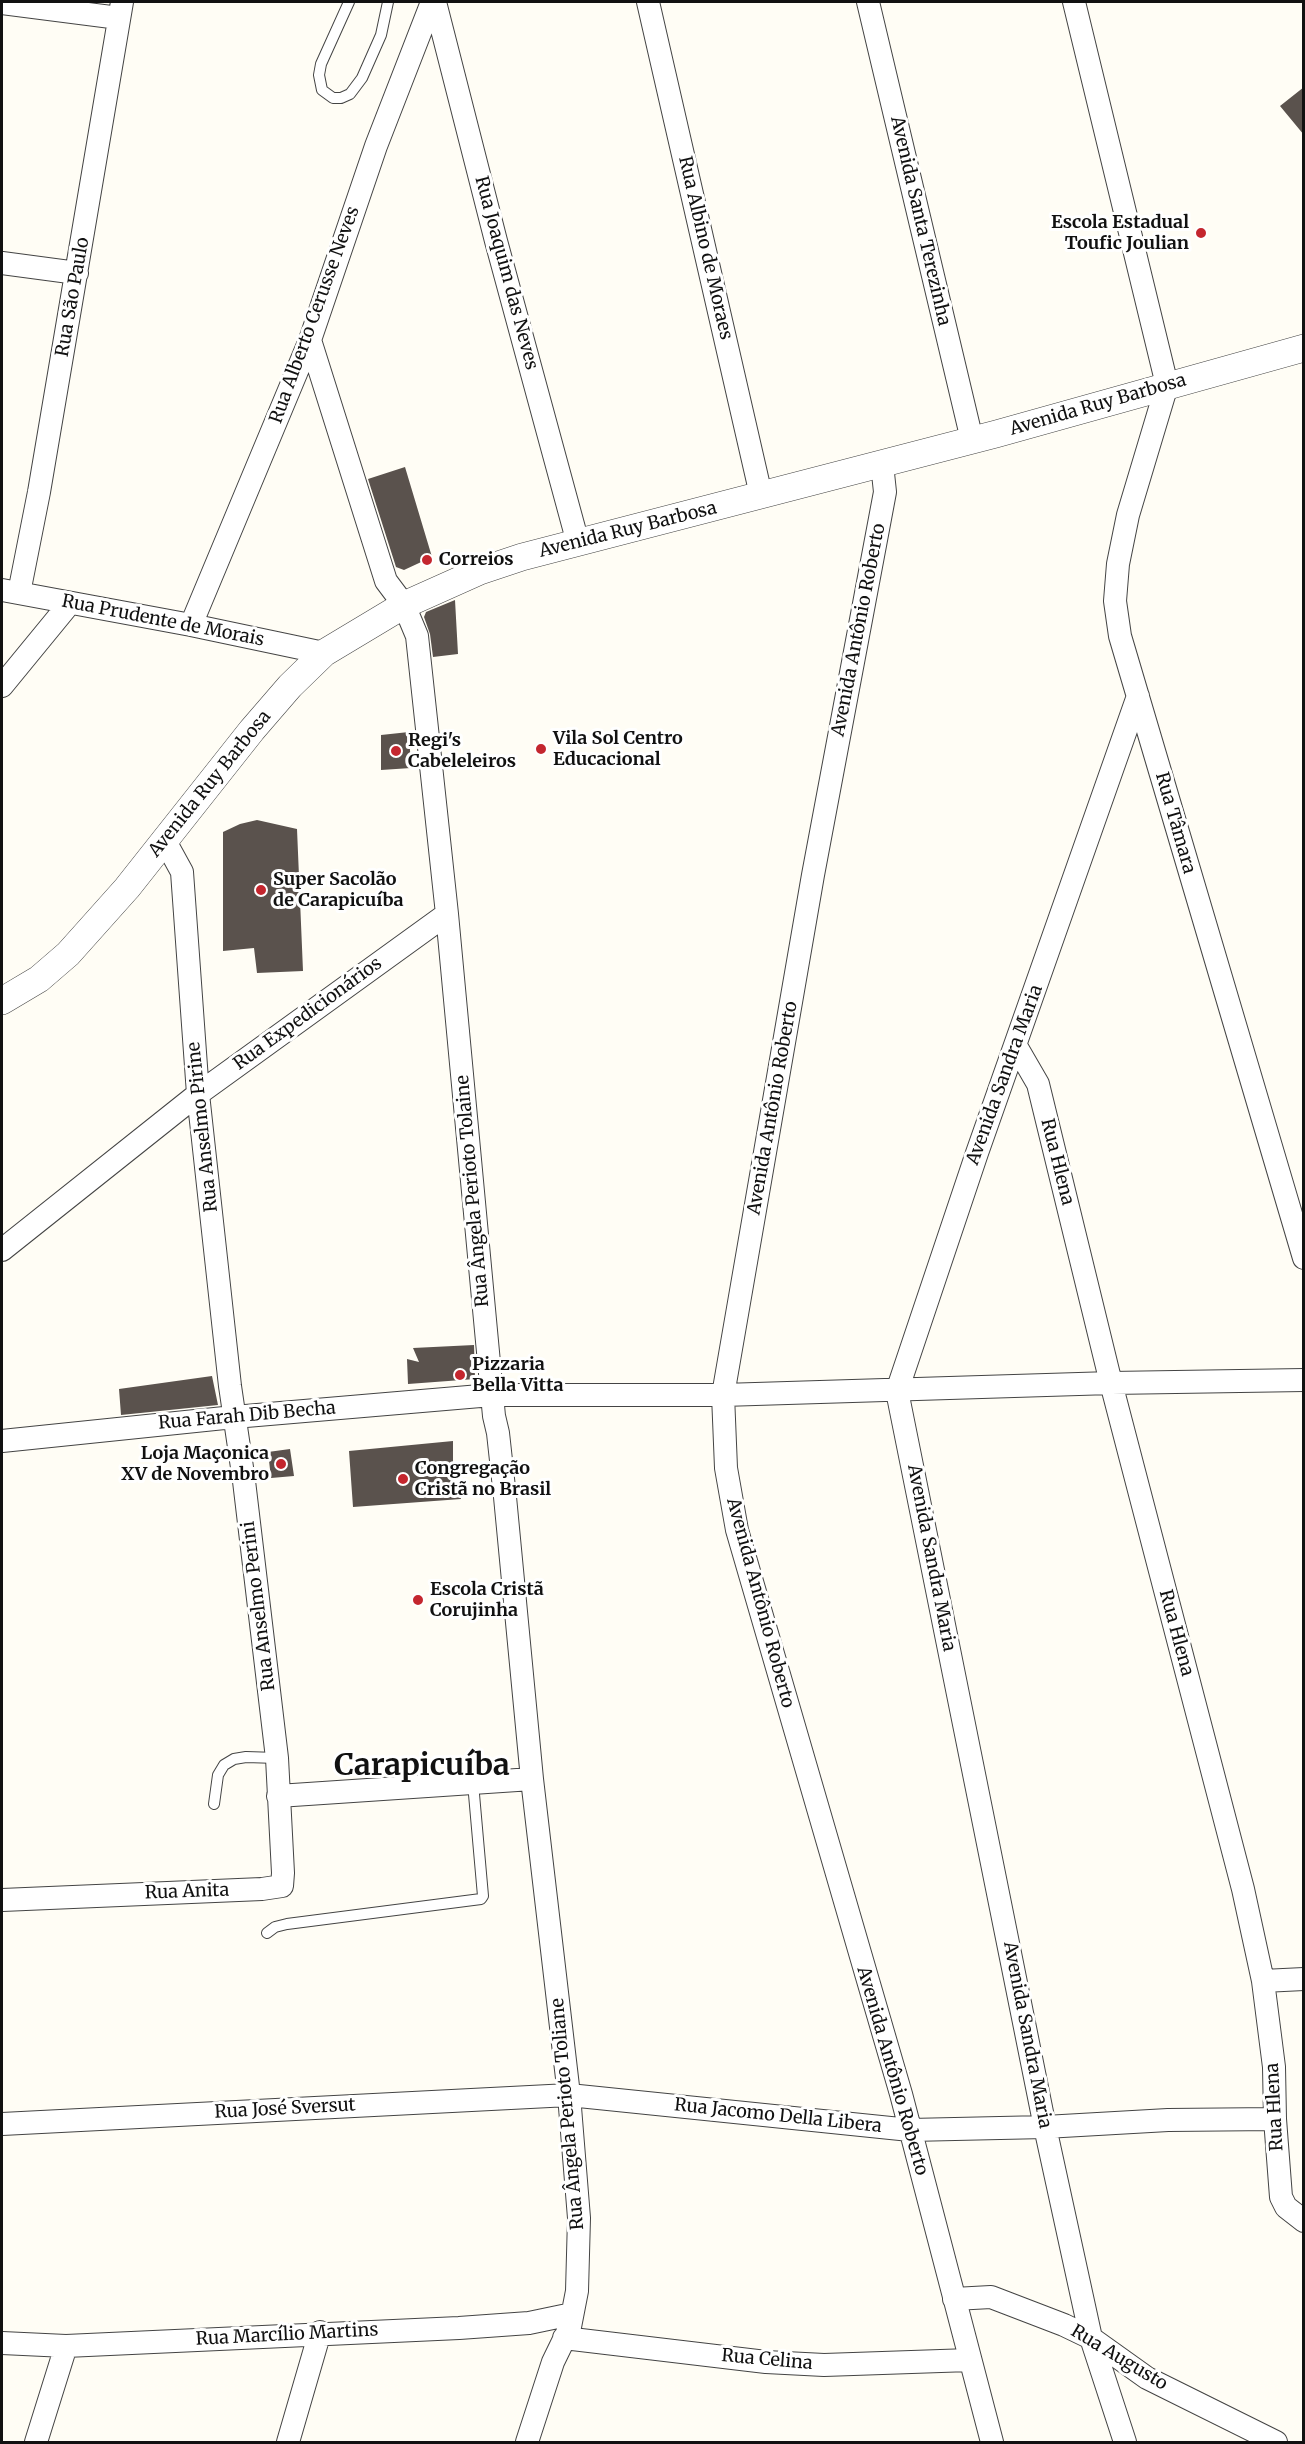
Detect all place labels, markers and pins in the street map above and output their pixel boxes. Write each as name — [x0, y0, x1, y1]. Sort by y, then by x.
place label: Escola Estadual Toufic Joulian — [1051, 212, 1189, 254]
marker: Escola Estadual Toufic Joulian — [1194, 226, 1208, 240]
place label: Correios — [439, 549, 514, 571]
marker: Correios — [420, 553, 434, 567]
place label: Vila Sol Centro Educacional — [553, 728, 683, 771]
place label: Regi's Cabeleleiros — [408, 730, 516, 772]
marker: Vila Sol Centro Educacional — [534, 742, 548, 756]
marker: Regi's Cabeleleiros — [389, 744, 403, 758]
place label: Super Sacolão de Carapicuíba — [273, 869, 404, 912]
marker: Super Sacolão de Carapicuíba — [254, 883, 268, 897]
place label: Pizzaria Bella Vitta — [472, 1354, 564, 1396]
marker: Pizzaria Bella Vitta — [453, 1368, 467, 1382]
place label: Loja Maçonica XV de Novembro — [121, 1443, 269, 1486]
marker: Loja Maçonica XV de Novembro — [274, 1457, 288, 1471]
place label: Congregação Cristã no Brasil — [415, 1458, 551, 1500]
marker: Congregação Cristã no Brasil — [396, 1472, 410, 1486]
place label: Escola Cristã Corujinha — [430, 1579, 544, 1622]
marker: Escola Cristã Corujinha — [411, 1593, 425, 1607]

